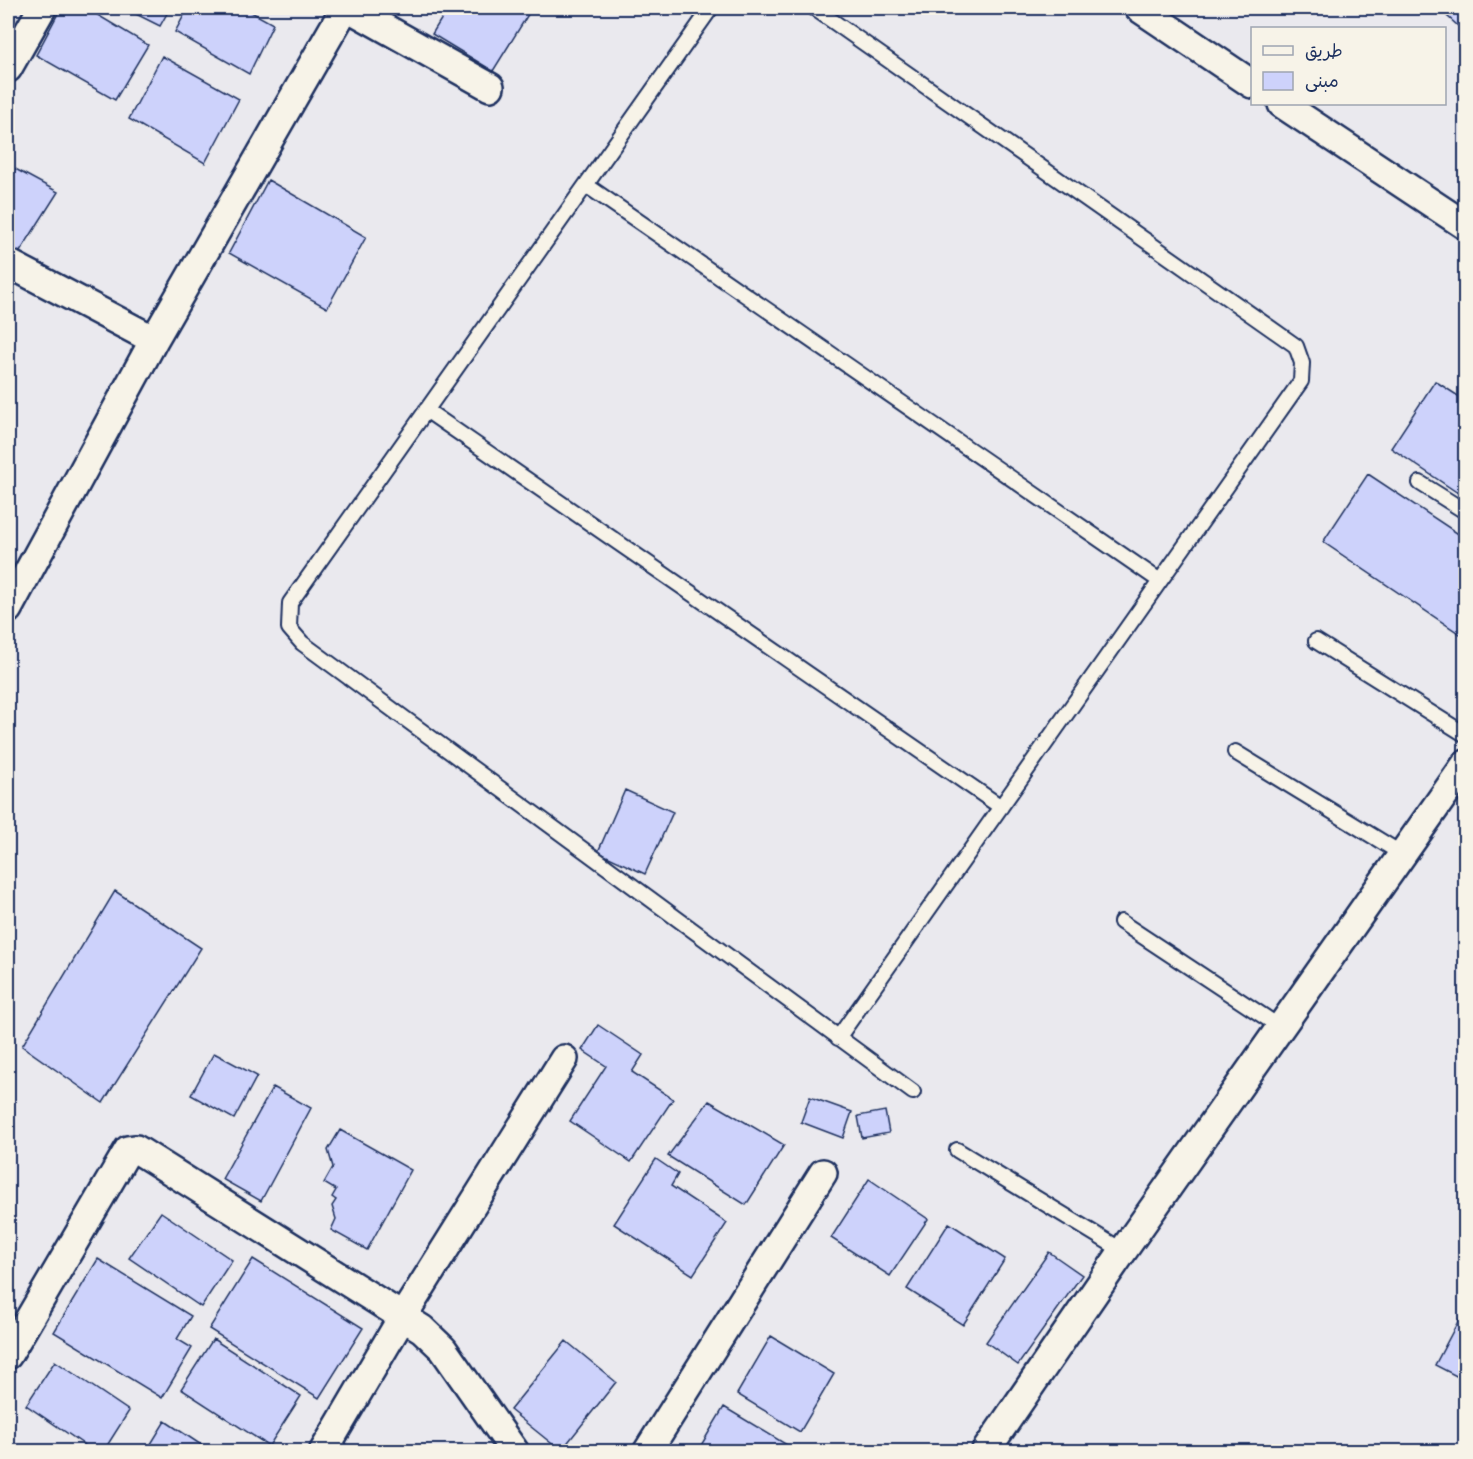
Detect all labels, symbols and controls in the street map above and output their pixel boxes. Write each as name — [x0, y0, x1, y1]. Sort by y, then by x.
legend — [1251, 27, 1446, 105]
text: طريق — [1305, 39, 1343, 62]
text: مبنى — [1305, 69, 1339, 92]

